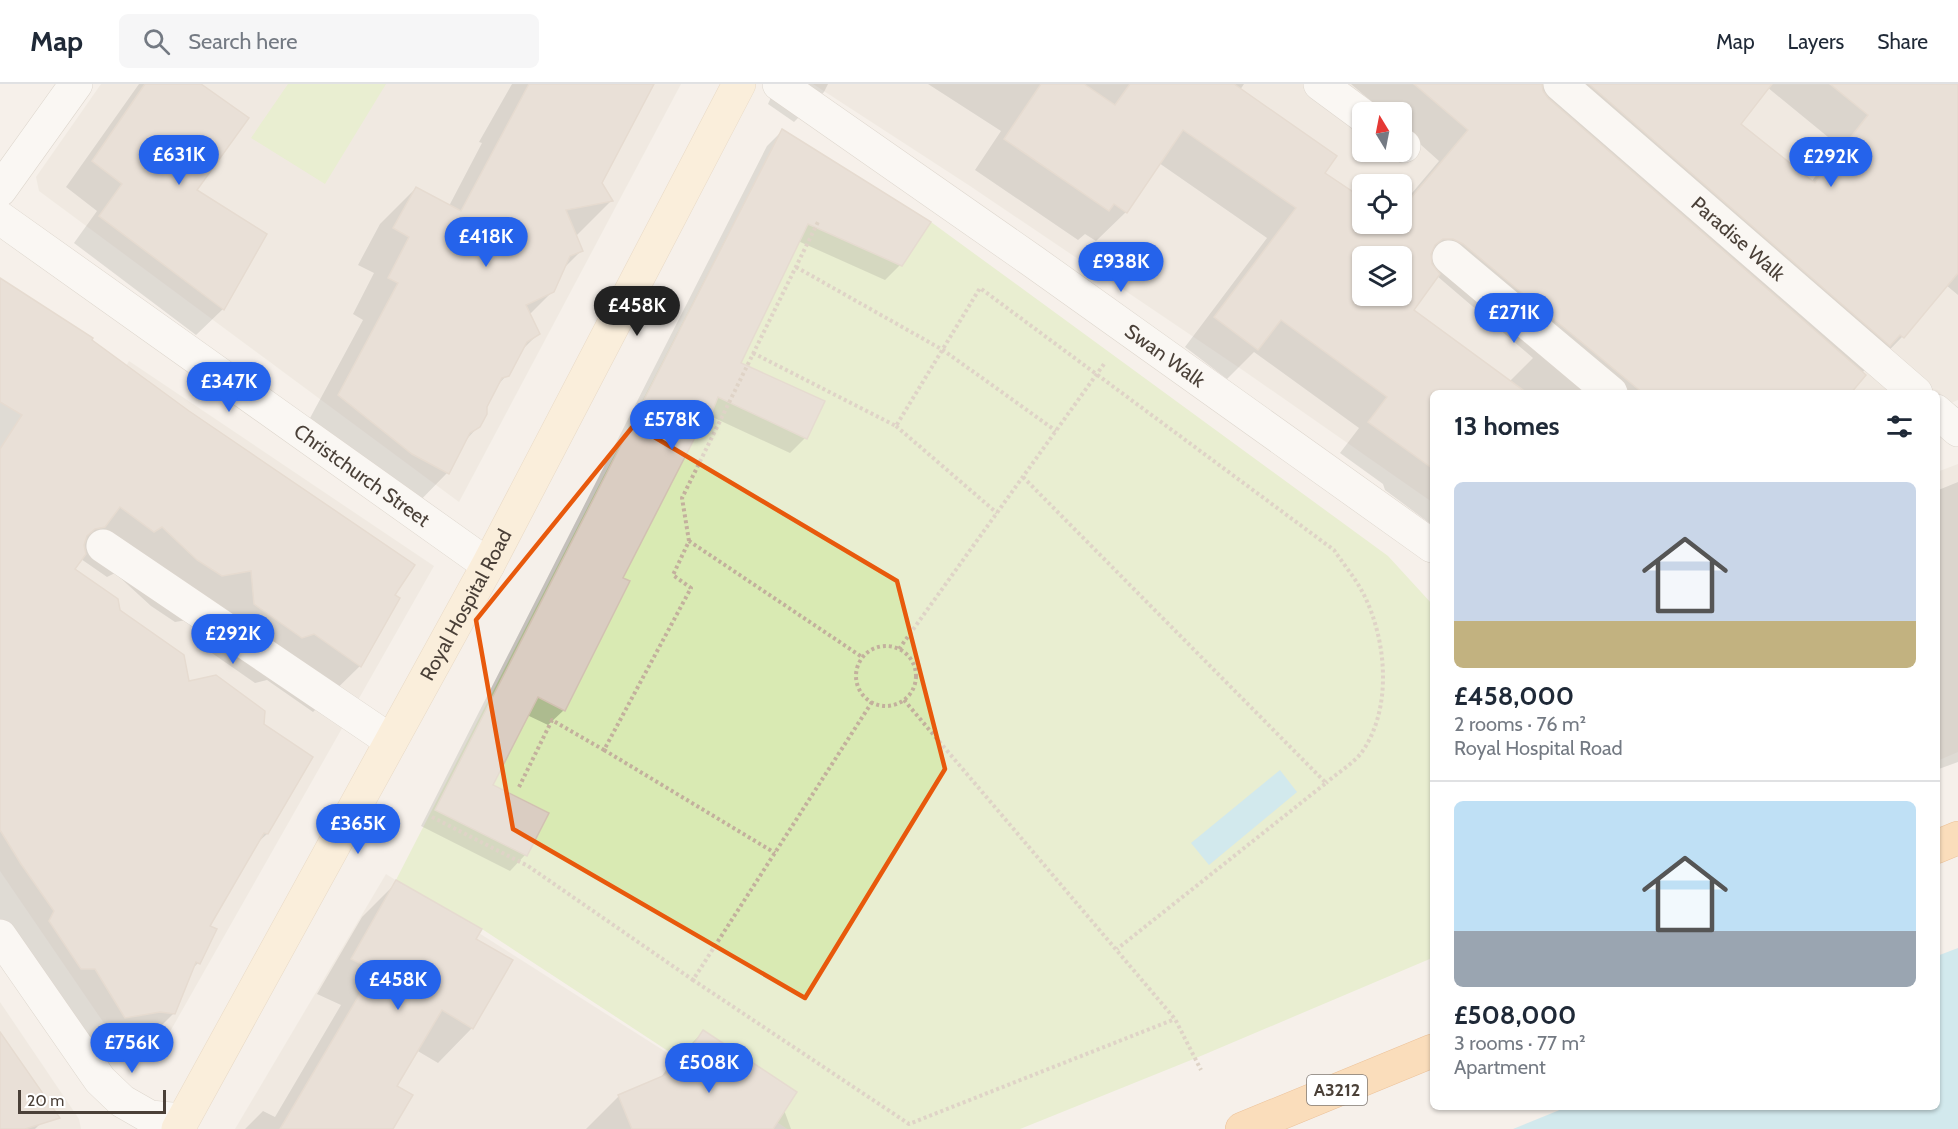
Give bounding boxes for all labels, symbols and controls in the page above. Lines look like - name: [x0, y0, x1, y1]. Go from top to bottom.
- search box: [119, 14, 539, 68]
- text: Map: [30, 24, 83, 58]
- icon: search: [140, 25, 173, 58]
- text: Search here: [188, 28, 297, 55]
- text: Map: [1716, 29, 1755, 54]
- text: Layers: [1788, 29, 1844, 54]
- text: Share: [1877, 29, 1928, 54]
- north arrow: [1352, 102, 1412, 162]
- map controls: [1352, 102, 1412, 306]
- pin: £631K: [137, 135, 221, 186]
- pin: £292K: [1789, 137, 1873, 188]
- text: £631K: [153, 142, 205, 166]
- text: £292K: [1803, 144, 1859, 168]
- button: locate: [1352, 174, 1412, 234]
- street label: Paradise Walk: [1686, 191, 1790, 286]
- pin: £418K: [444, 217, 528, 268]
- text: £418K: [459, 224, 513, 248]
- pin: £938K: [1079, 242, 1163, 293]
- button: layers: [1352, 246, 1412, 306]
- text: £938K: [1092, 249, 1150, 273]
- pin: £458K: [595, 286, 679, 337]
- text: £458K: [608, 293, 666, 317]
- pin: £271K: [1472, 293, 1556, 344]
- text: £271K: [1488, 300, 1540, 324]
- street label: Swan Walk: [1120, 319, 1210, 392]
- pin: £347K: [187, 362, 271, 413]
- text: £347K: [201, 369, 257, 393]
- pin: £578K: [630, 400, 714, 451]
- text: £578K: [644, 407, 700, 431]
- text: 13 homes: [1454, 410, 1560, 442]
- icon: filters: [1883, 410, 1916, 443]
- street label: Christchurch Street: [289, 419, 435, 532]
- icon: home: [1631, 521, 1739, 629]
- street label: Royal Hospital Road: [415, 525, 517, 685]
- pin: £292K: [191, 614, 275, 665]
- text: £292K: [205, 621, 261, 645]
- text: £458,000: [1454, 680, 1574, 712]
- text: 2 rooms · 76 m²: [1454, 712, 1586, 736]
- text: Royal Hospital Road: [1454, 736, 1623, 760]
- pin: £365K: [316, 804, 400, 855]
- text: £365K: [330, 811, 386, 835]
- icon: home: [1631, 840, 1739, 948]
- pin: £458K: [356, 960, 440, 1011]
- text: £458K: [369, 967, 427, 991]
- text: £508,000: [1454, 999, 1576, 1031]
- pin: £756K: [90, 1023, 174, 1074]
- text: £756K: [104, 1030, 160, 1054]
- text: 3 rooms · 77 m²: [1454, 1031, 1586, 1055]
- pin: £508K: [667, 1043, 751, 1094]
- text: £508K: [679, 1050, 739, 1074]
- text: Apartment: [1454, 1055, 1546, 1079]
- road number: A3212: [1307, 1075, 1367, 1105]
- scale bar: [18, 1087, 166, 1114]
- text: 20 m: [27, 1091, 64, 1110]

